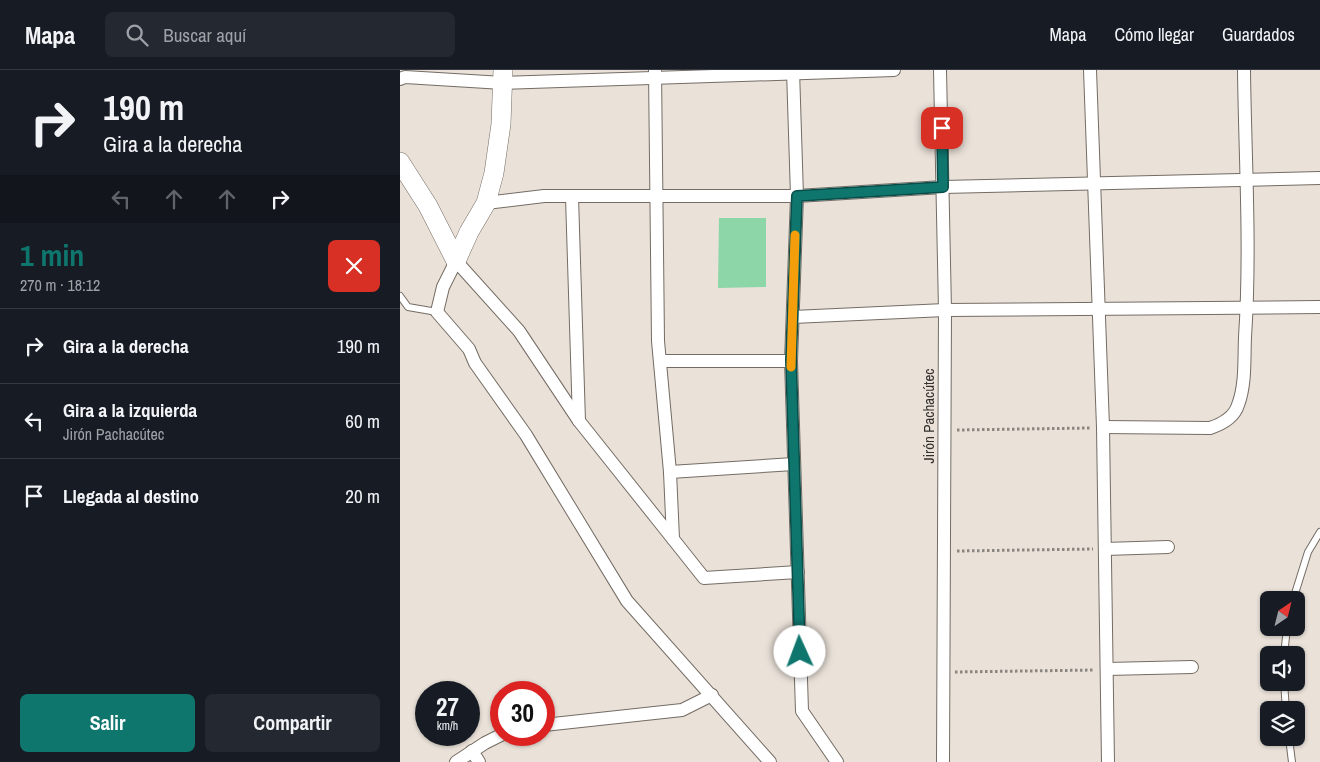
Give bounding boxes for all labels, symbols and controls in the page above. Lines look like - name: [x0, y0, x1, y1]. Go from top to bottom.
- search box: [105, 12, 455, 57]
- text: Mapa: [25, 19, 75, 51]
- icon: search: [123, 21, 151, 49]
- text: Buscar aquí: [163, 22, 246, 48]
- text: Mapa: [1049, 22, 1086, 47]
- text: Cómo llegar: [1114, 22, 1194, 47]
- text: Guardados: [1222, 22, 1295, 47]
- text: 190 m: [103, 84, 184, 131]
- icon: right: [20, 90, 85, 155]
- pin: [921, 107, 963, 149]
- icon: arrive: [928, 114, 956, 142]
- text: Gira a la derecha: [103, 129, 242, 159]
- icon: left: [107, 185, 135, 213]
- icon: ahead: [160, 185, 188, 213]
- icon: ahead: [213, 185, 241, 213]
- icon: right: [266, 185, 294, 213]
- text: 1 min: [20, 235, 84, 275]
- button: close: [328, 240, 380, 292]
- text: 270 m · 18:12: [20, 274, 100, 296]
- icon: right: [20, 332, 48, 360]
- text: Gira a la derecha: [63, 333, 189, 359]
- text: 190 m: [337, 333, 380, 359]
- street label: Jirón Pachacútec: [918, 368, 939, 464]
- text: Gira a la izquierda: [63, 397, 197, 423]
- icon: left: [20, 407, 48, 435]
- text: 60 m: [345, 408, 380, 434]
- text: Jirón Pachacútec: [63, 423, 164, 445]
- icon: arrive: [20, 482, 48, 510]
- text: Llegada al destino: [63, 483, 199, 509]
- text: 20 m: [345, 483, 380, 509]
- north arrow: [1260, 591, 1305, 636]
- map controls: [1260, 591, 1305, 746]
- position arrow: [773, 625, 825, 677]
- button: sound: [1260, 646, 1305, 691]
- speed limit sign: 30: [490, 681, 555, 746]
- text: 27: [436, 690, 459, 724]
- button: Salir: [20, 694, 195, 752]
- button: Compartir: [205, 694, 380, 752]
- button: layers: [1260, 701, 1305, 746]
- text: km/h: [437, 718, 458, 734]

